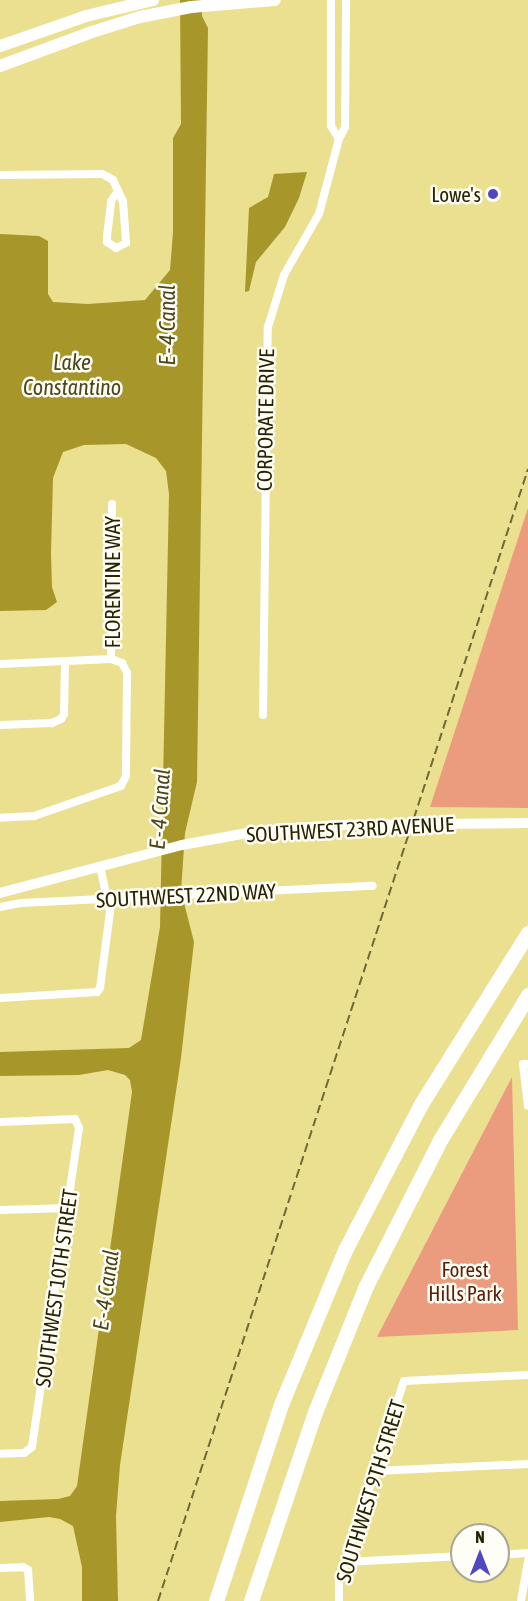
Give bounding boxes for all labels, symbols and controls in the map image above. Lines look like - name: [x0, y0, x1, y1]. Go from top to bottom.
- place label: Lowe's: [431, 181, 481, 207]
- marker: Lowe's: [486, 187, 500, 201]
- water label: E - 4 Canal: [155, 284, 181, 366]
- water label: Lake Constantino: [23, 349, 121, 400]
- street label: CORPORATE DRIVE: [251, 349, 279, 491]
- street label: FLORENTINE WAY: [99, 516, 125, 648]
- water label: E - 4 Canal: [144, 768, 176, 850]
- street label: SOUTHWEST 23RD AVENUE: [246, 811, 454, 847]
- street label: SOUTHWEST 22ND WAY: [95, 878, 277, 912]
- street label: SOUTHWEST 10TH STREET: [30, 1187, 82, 1389]
- water label: E - 4 Canal: [87, 1248, 125, 1332]
- park label: Forest Hills Park: [428, 1256, 502, 1306]
- street label: SOUTHWEST 9TH STREET: [330, 1397, 410, 1585]
- north arrow: [450, 1523, 510, 1583]
- text: N: [475, 1528, 485, 1546]

